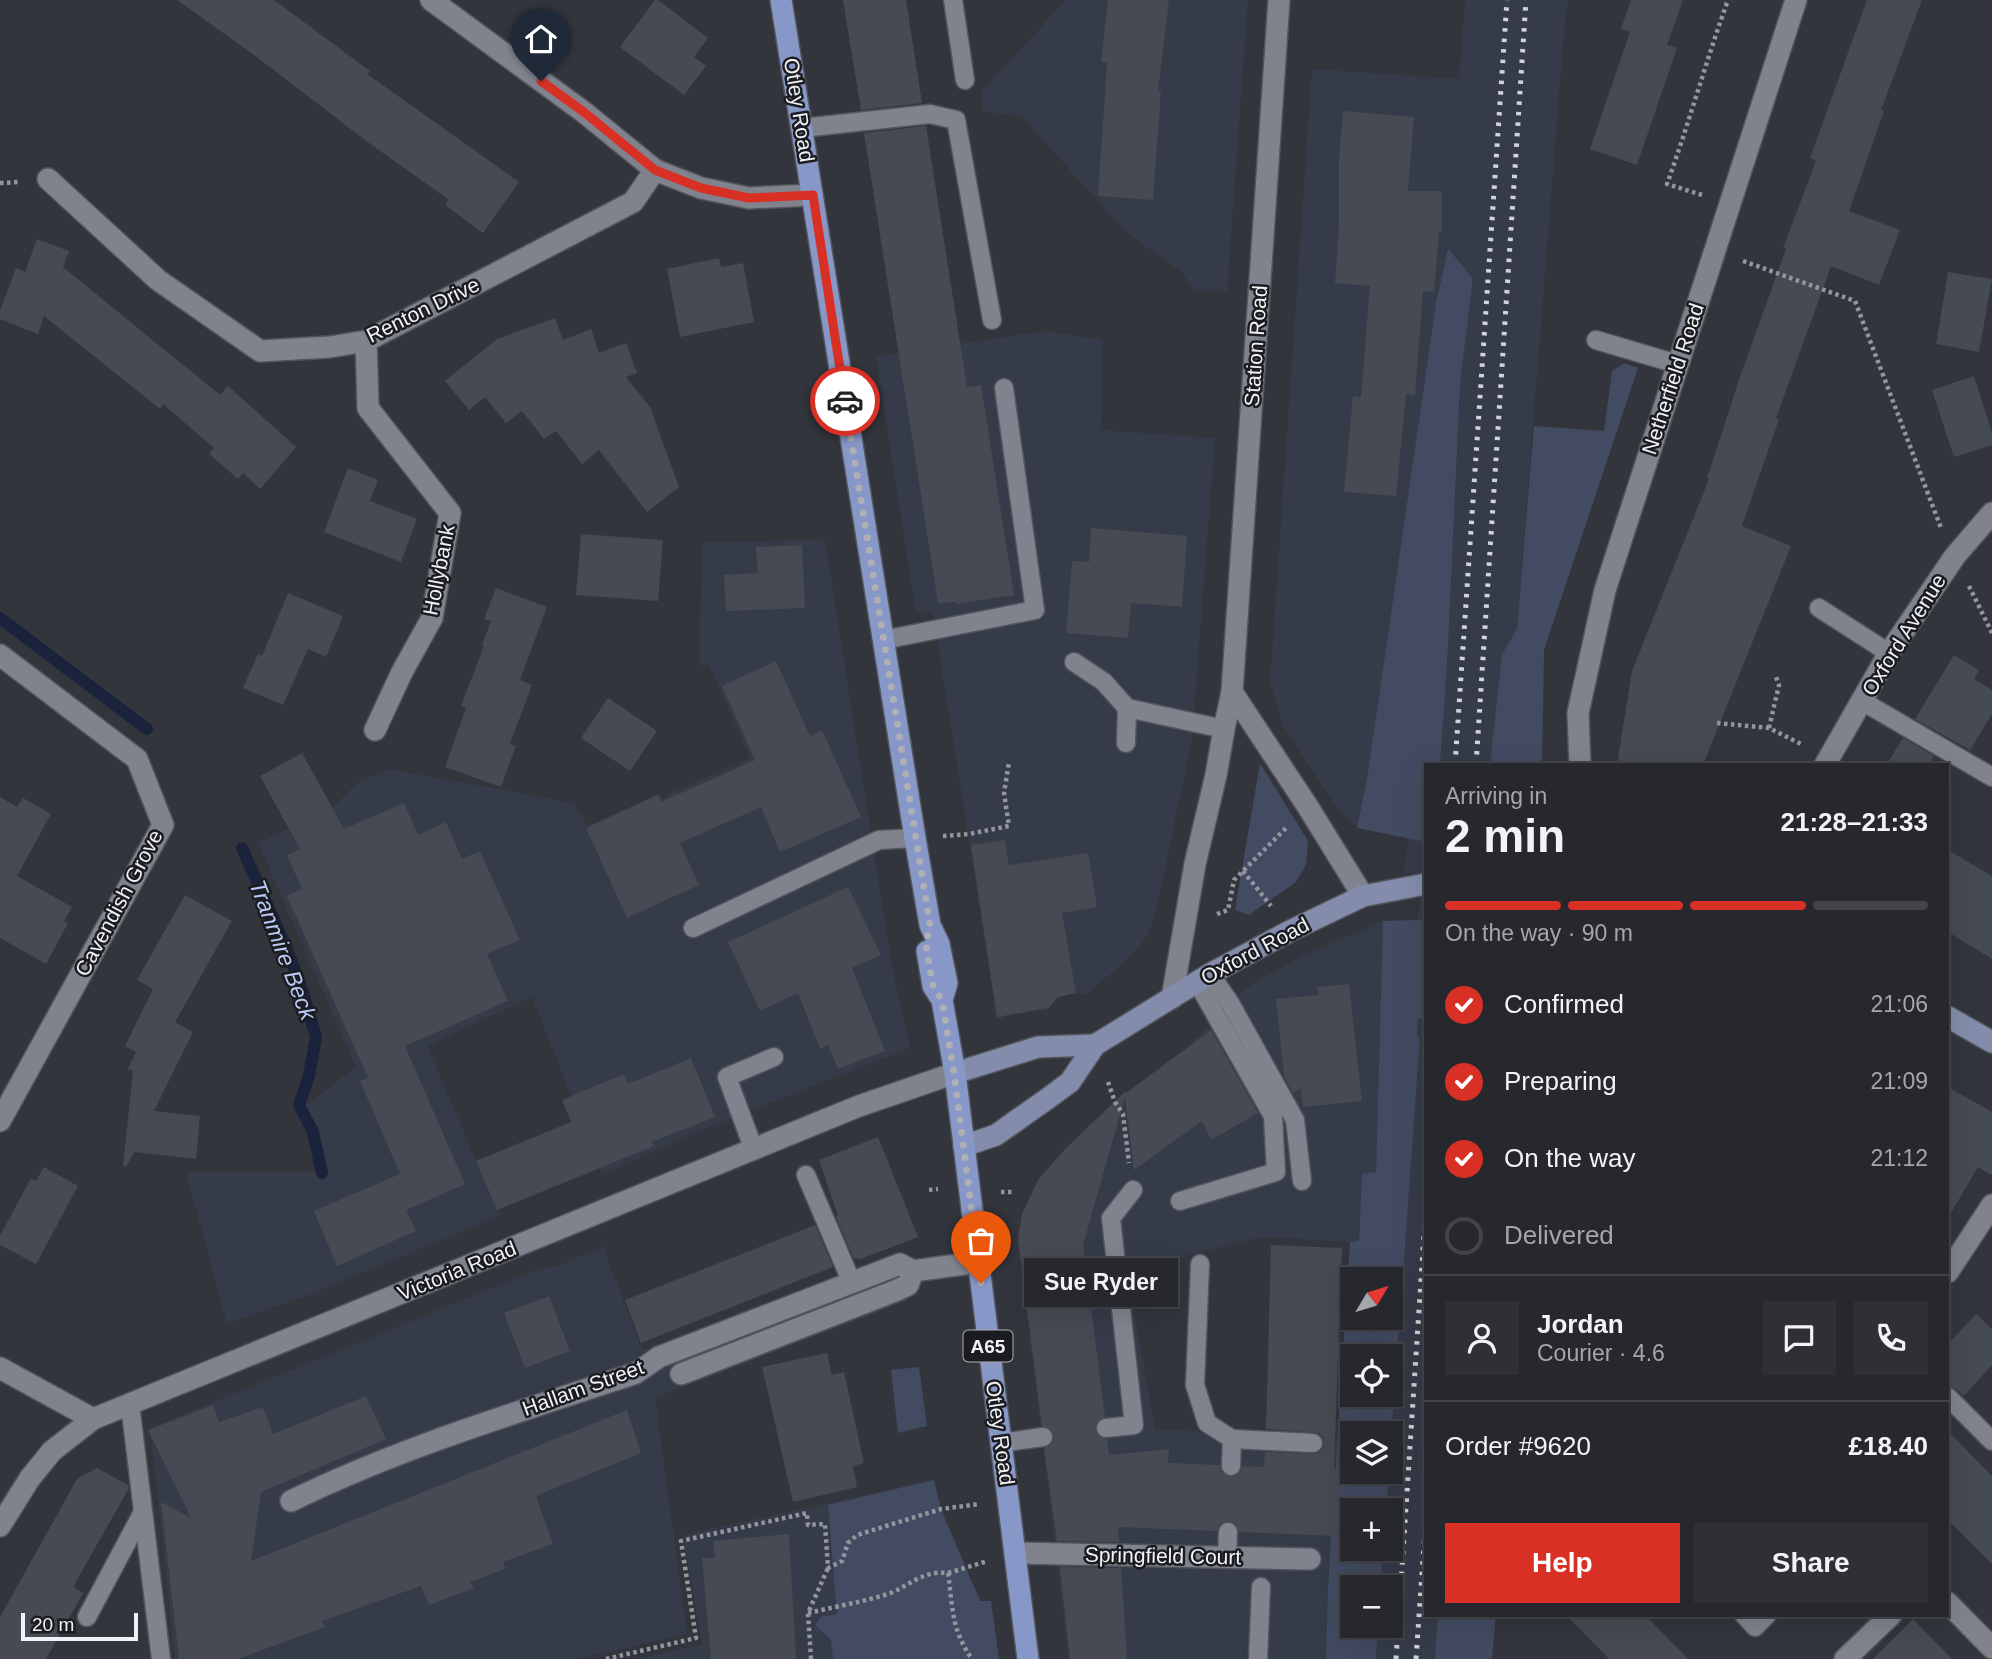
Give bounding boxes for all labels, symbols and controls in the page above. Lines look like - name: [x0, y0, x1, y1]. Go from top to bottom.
- pin: [511, 9, 571, 81]
- icon: home: [522, 20, 560, 58]
- street label: Otley Road: [780, 56, 819, 164]
- street label: Renton Drive: [363, 272, 483, 347]
- street label: Station Road: [1240, 285, 1271, 407]
- street label: Netherfield Road: [1637, 300, 1708, 457]
- courier: [810, 366, 880, 436]
- icon: car: [826, 382, 864, 420]
- street label: Hollybank: [418, 522, 459, 617]
- street label: Oxford Avenue: [1857, 570, 1950, 700]
- text: Arriving in: [1445, 783, 1547, 809]
- text: 21:28–21:33: [1781, 807, 1928, 837]
- text: 2 min: [1445, 810, 1565, 862]
- street label: Cavendish Grove: [70, 826, 167, 980]
- water label: Tranmire Beck: [244, 876, 322, 1025]
- street label: Oxford Road: [1197, 912, 1313, 989]
- text: On the way · 90 m: [1445, 920, 1633, 946]
- icon: check: [1445, 986, 1483, 1024]
- text: Confirmed: [1504, 989, 1624, 1019]
- text: 21:06: [1870, 991, 1928, 1017]
- icon: check: [1445, 1063, 1483, 1101]
- text: Preparing: [1504, 1066, 1617, 1096]
- text: 21:09: [1870, 1068, 1928, 1094]
- icon: check: [1445, 1140, 1483, 1178]
- text: On the way: [1504, 1143, 1636, 1173]
- text: 21:12: [1870, 1145, 1928, 1171]
- pin: [951, 1211, 1011, 1283]
- text: Delivered: [1504, 1220, 1614, 1250]
- icon: bag: [962, 1222, 1000, 1260]
- street label: Victoria Road: [394, 1236, 519, 1305]
- callout: Sue Ryder: [1023, 1258, 1177, 1308]
- north arrow: [1340, 1267, 1404, 1330]
- map controls: [1340, 1267, 1403, 1638]
- text: Sue Ryder: [1044, 1269, 1158, 1295]
- button: person: [1445, 1301, 1519, 1375]
- button: chat: [1762, 1301, 1836, 1375]
- button: phone: [1854, 1301, 1928, 1375]
- text: Jordan: [1537, 1309, 1624, 1339]
- road number: A65: [964, 1330, 1012, 1362]
- text: Courier · 4.6: [1537, 1340, 1665, 1366]
- button: locate: [1340, 1344, 1403, 1407]
- street label: Hallam Street: [519, 1355, 647, 1420]
- street label: Otley Road: [982, 1379, 1019, 1487]
- button: layers: [1340, 1421, 1403, 1484]
- text: Order #9620: [1445, 1431, 1591, 1461]
- text: £18.40: [1848, 1431, 1928, 1461]
- button: +: [1340, 1498, 1403, 1561]
- button: Help: [1445, 1523, 1680, 1603]
- button: Share: [1694, 1523, 1928, 1603]
- street label: Springfield Court: [1085, 1543, 1242, 1568]
- button: −: [1340, 1575, 1403, 1638]
- scale bar: [21, 1610, 138, 1642]
- text: 20 m: [32, 1614, 74, 1635]

